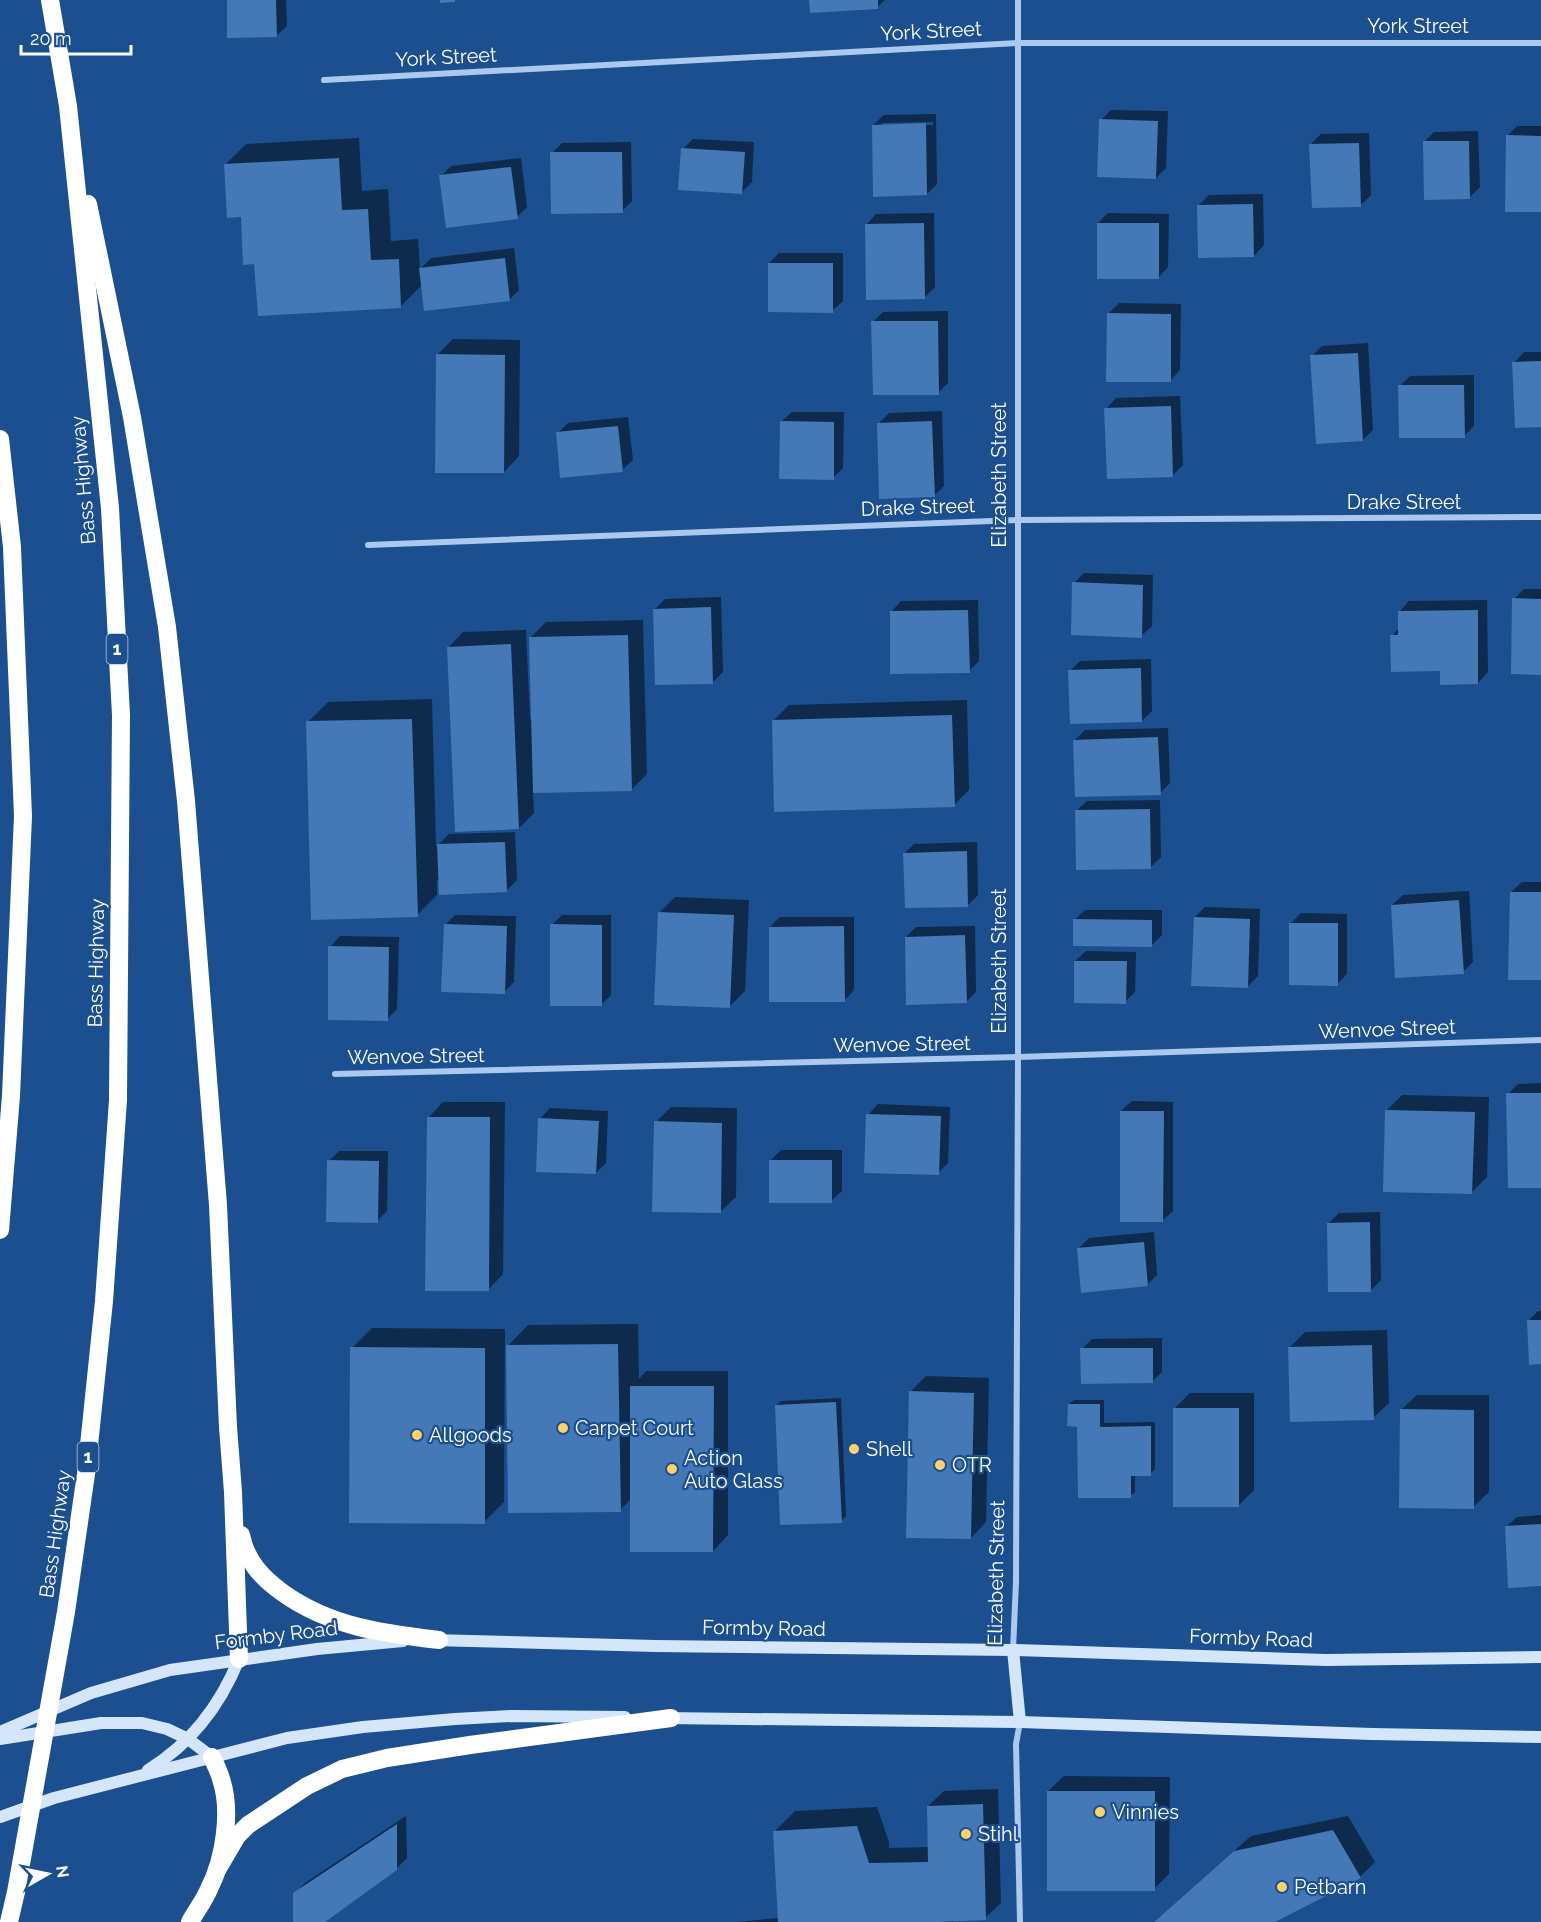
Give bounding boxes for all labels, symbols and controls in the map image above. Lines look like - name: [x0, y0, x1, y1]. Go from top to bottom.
- street label: York Street: [1367, 14, 1469, 38]
- street label: York Street: [880, 16, 982, 46]
- scale bar: [21, 18, 130, 56]
- text: 20 m: [30, 28, 72, 49]
- street label: York Street: [395, 42, 497, 72]
- street label: Elizabeth Street: [987, 402, 1011, 548]
- street label: Bass Highway: [65, 415, 101, 545]
- street label: Drake Street: [1347, 490, 1462, 514]
- street label: Drake Street: [860, 493, 976, 521]
- road number: 1: [106, 634, 128, 664]
- street label: Elizabeth Street: [987, 888, 1011, 1034]
- street label: Bass Highway: [83, 898, 109, 1028]
- street label: Wenvoe Street: [1318, 1015, 1456, 1043]
- street label: Wenvoe Street: [833, 1031, 971, 1057]
- street label: Wenvoe Street: [347, 1043, 485, 1069]
- place label: Carpet Court: [575, 1416, 694, 1440]
- marker: Carpet Court: [556, 1421, 570, 1435]
- place label: Allgoods: [429, 1423, 512, 1447]
- marker: Allgoods: [410, 1428, 424, 1442]
- place label: Shell: [866, 1437, 913, 1461]
- road number: 1: [78, 1442, 98, 1472]
- marker: Shell: [847, 1442, 861, 1456]
- place label: Action Auto Glass: [684, 1446, 783, 1493]
- place label: OTR: [952, 1453, 992, 1477]
- marker: OTR: [933, 1458, 947, 1472]
- marker: Action Auto Glass: [665, 1462, 679, 1476]
- street label: Bass Highway: [34, 1468, 76, 1600]
- street label: Elizabeth Street: [983, 1500, 1009, 1646]
- street label: Formby Road: [702, 1615, 826, 1641]
- street label: Formby Road: [213, 1616, 339, 1654]
- street label: Formby Road: [1189, 1624, 1313, 1652]
- place label: Vinnies: [1112, 1800, 1179, 1824]
- marker: Vinnies: [1093, 1805, 1107, 1819]
- place label: Stihl: [978, 1822, 1019, 1846]
- marker: Stihl: [959, 1827, 973, 1841]
- north arrow: [18, 1844, 78, 1904]
- text: N: [52, 1864, 73, 1879]
- place label: Petbarn: [1294, 1875, 1367, 1899]
- marker: Petbarn: [1275, 1880, 1289, 1894]

